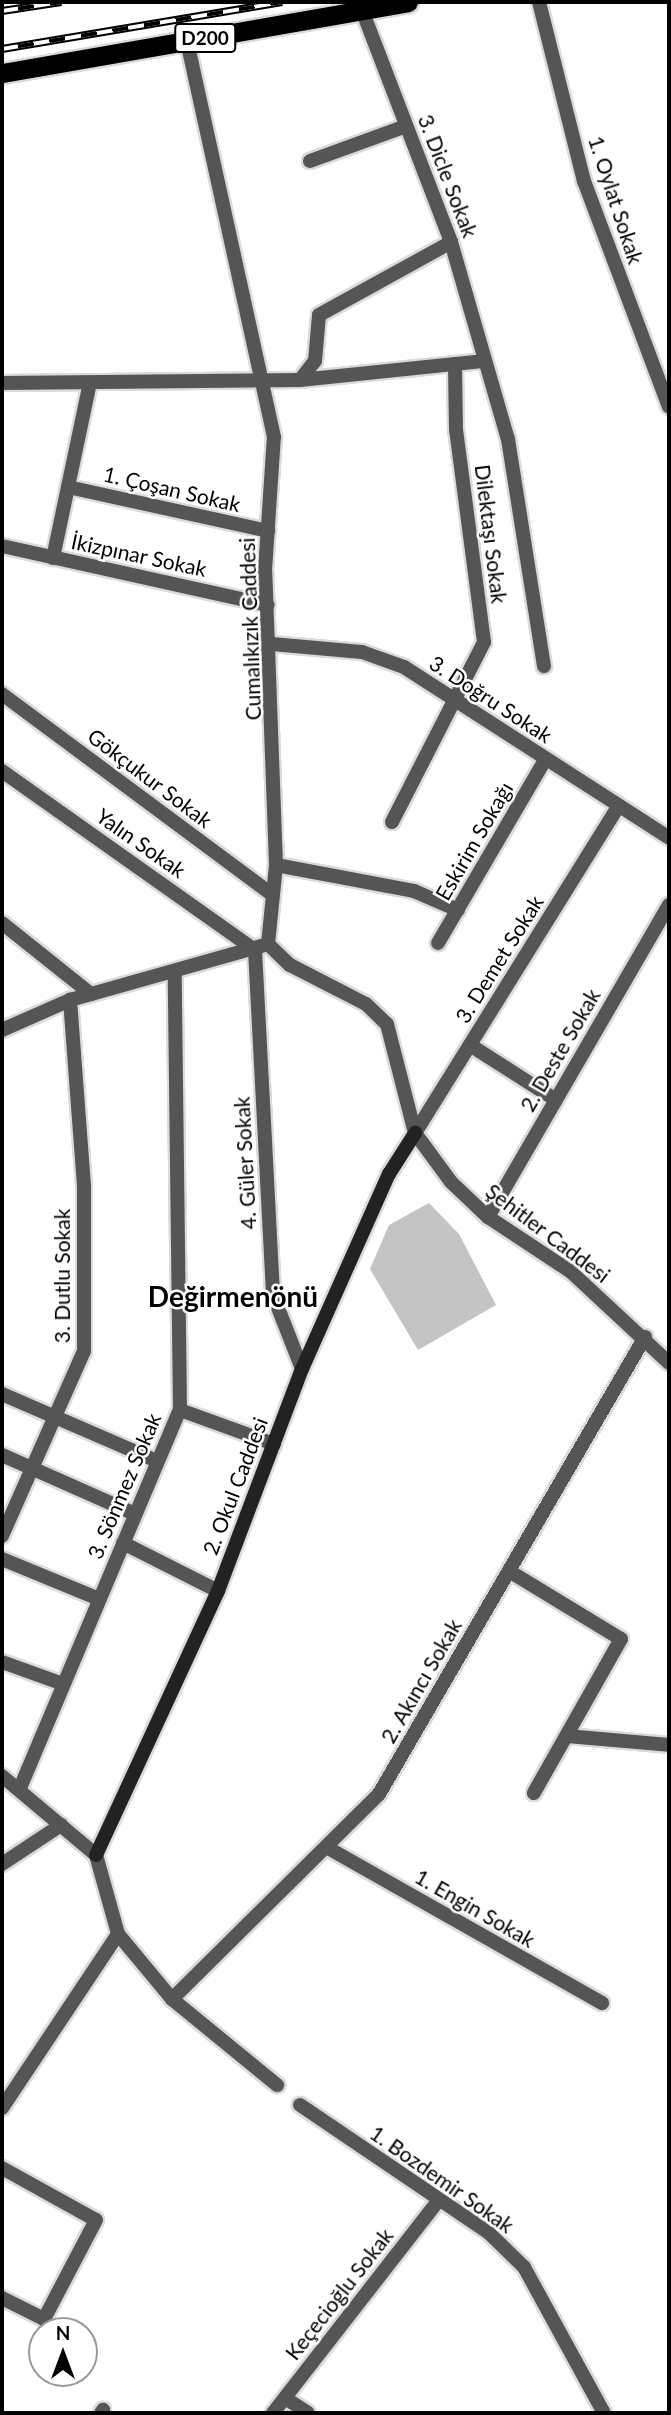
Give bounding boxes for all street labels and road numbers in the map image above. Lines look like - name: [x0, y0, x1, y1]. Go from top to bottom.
- road number: D200: [174, 22, 236, 54]
- street label: 3. Dicle Sokak: [413, 111, 483, 241]
- street label: 1. Oylat Sokak: [583, 133, 649, 267]
- street label: 1. Çoşan Sokak: [101, 461, 243, 517]
- street label: Dilektaşı Sokak: [470, 463, 512, 605]
- street label: İkizpınar Sokak: [69, 528, 209, 582]
- street label: Cumalıkızık Caddesi: [234, 537, 266, 721]
- street label: 3. Doğru Sokak: [425, 650, 557, 748]
- street label: Gökçukur Sokak: [83, 723, 217, 833]
- street label: Eskirim Sokağı: [430, 777, 518, 905]
- street label: Yalın Sokak: [91, 803, 191, 883]
- street label: 3. Demet Sokak: [450, 891, 548, 1027]
- street label: 2. Deste Sokak: [515, 984, 605, 1116]
- street label: 4. Güler Sokak: [229, 1096, 261, 1230]
- street label: Şehitler Caddesi: [481, 1178, 615, 1288]
- street label: 3. Dutlu Sokak: [49, 1209, 75, 1343]
- street label: 3. Sönmez Sokak: [82, 1409, 166, 1563]
- street label: 2. Okul Caddesi: [197, 1414, 273, 1558]
- street label: 2. Akıncı Sokak: [375, 1614, 467, 1748]
- street label: 1. Engin Sokak: [411, 1864, 539, 1952]
- street label: 1. Bozdemir Sokak: [365, 2120, 519, 2238]
- street label: Keçecioğlu Sokak: [280, 2223, 398, 2365]

